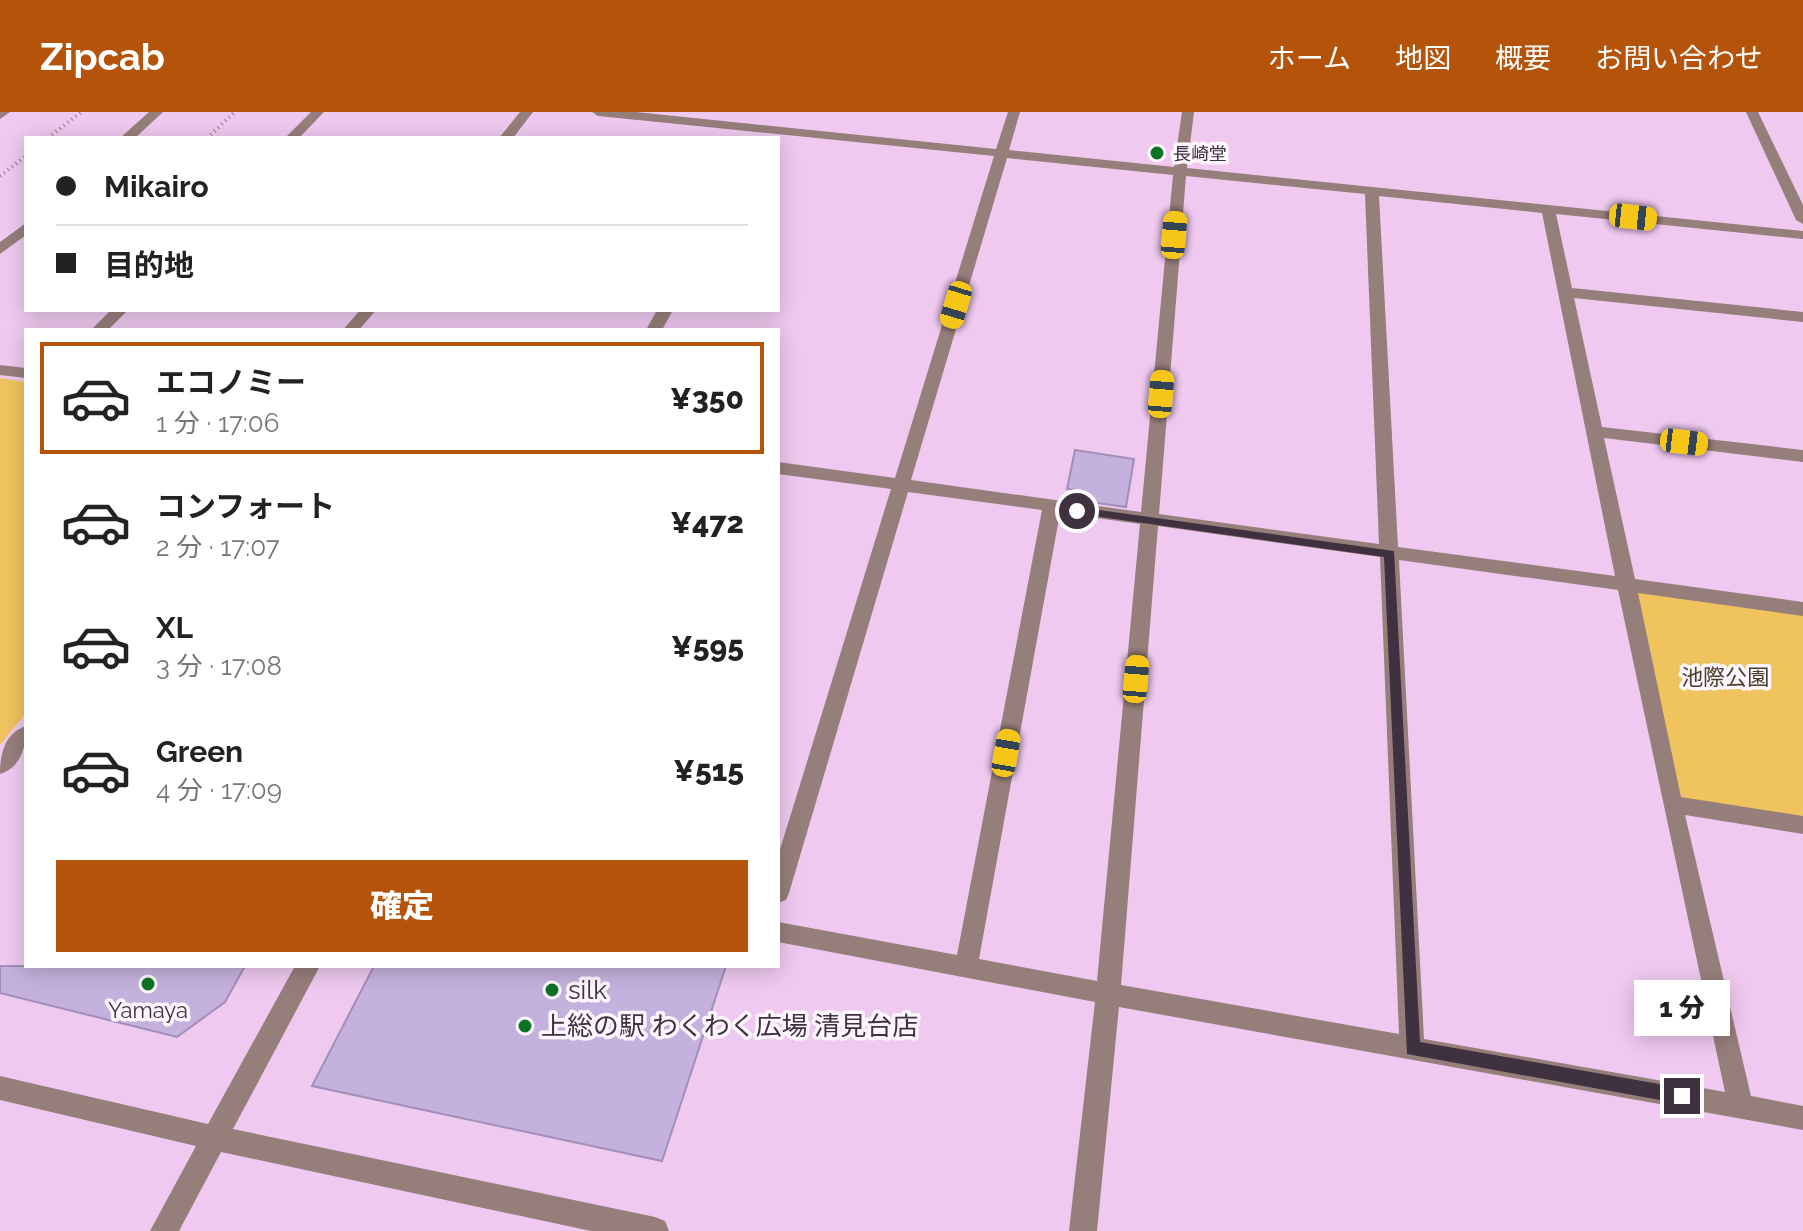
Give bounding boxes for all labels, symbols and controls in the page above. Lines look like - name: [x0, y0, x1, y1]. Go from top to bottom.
- text: Zipcab: [40, 34, 165, 79]
- text: ホーム: [1268, 42, 1351, 75]
- text: 地図: [1395, 42, 1451, 75]
- text: 概要: [1495, 42, 1551, 75]
- text: お問い合わせ: [1595, 42, 1763, 75]
- place label: 長崎堂: [1173, 143, 1227, 164]
- marker: 長崎堂: [1148, 144, 1166, 162]
- text: Mikairo: [104, 169, 209, 204]
- car: [1608, 203, 1658, 231]
- car: [1160, 210, 1188, 260]
- text: 目的地: [104, 248, 194, 283]
- car: [938, 279, 974, 331]
- icon: car: [60, 362, 132, 434]
- text: エコノミー: [156, 365, 306, 400]
- car: [1147, 369, 1175, 419]
- text: ¥350: [670, 381, 744, 416]
- text: 1 分 · 17:06: [156, 408, 279, 438]
- car: [1659, 427, 1709, 457]
- icon: car: [60, 486, 132, 558]
- text: コンフォート: [156, 489, 335, 524]
- route start: [1059, 493, 1095, 529]
- text: ¥472: [670, 505, 744, 540]
- text: 2 分 · 17:07: [156, 532, 280, 562]
- icon: car: [60, 610, 132, 682]
- text: XL: [156, 610, 193, 645]
- text: ¥595: [671, 629, 744, 664]
- text: 3 分 · 17:08: [156, 651, 282, 681]
- car: [1122, 654, 1150, 704]
- park label: 池際公園: [1681, 664, 1769, 690]
- car: [990, 727, 1022, 779]
- icon: car: [60, 734, 132, 806]
- text: Green: [156, 734, 243, 769]
- text: ¥515: [673, 753, 744, 788]
- text: 4 分 · 17:09: [156, 775, 282, 805]
- button: 確定: [56, 860, 748, 952]
- marker: Yamaya: [139, 975, 157, 993]
- place label: silk: [568, 975, 607, 1005]
- callout: 1 分: [1634, 980, 1730, 1036]
- marker: silk: [543, 981, 561, 999]
- text: 1 分: [1659, 993, 1705, 1023]
- place label: Yamaya: [108, 997, 188, 1023]
- place label: 上総の駅 わくわく広場 清見台店: [541, 1011, 918, 1041]
- marker: 上総の駅 わくわく広場 清見台店: [516, 1017, 534, 1035]
- route end: [1664, 1078, 1700, 1114]

